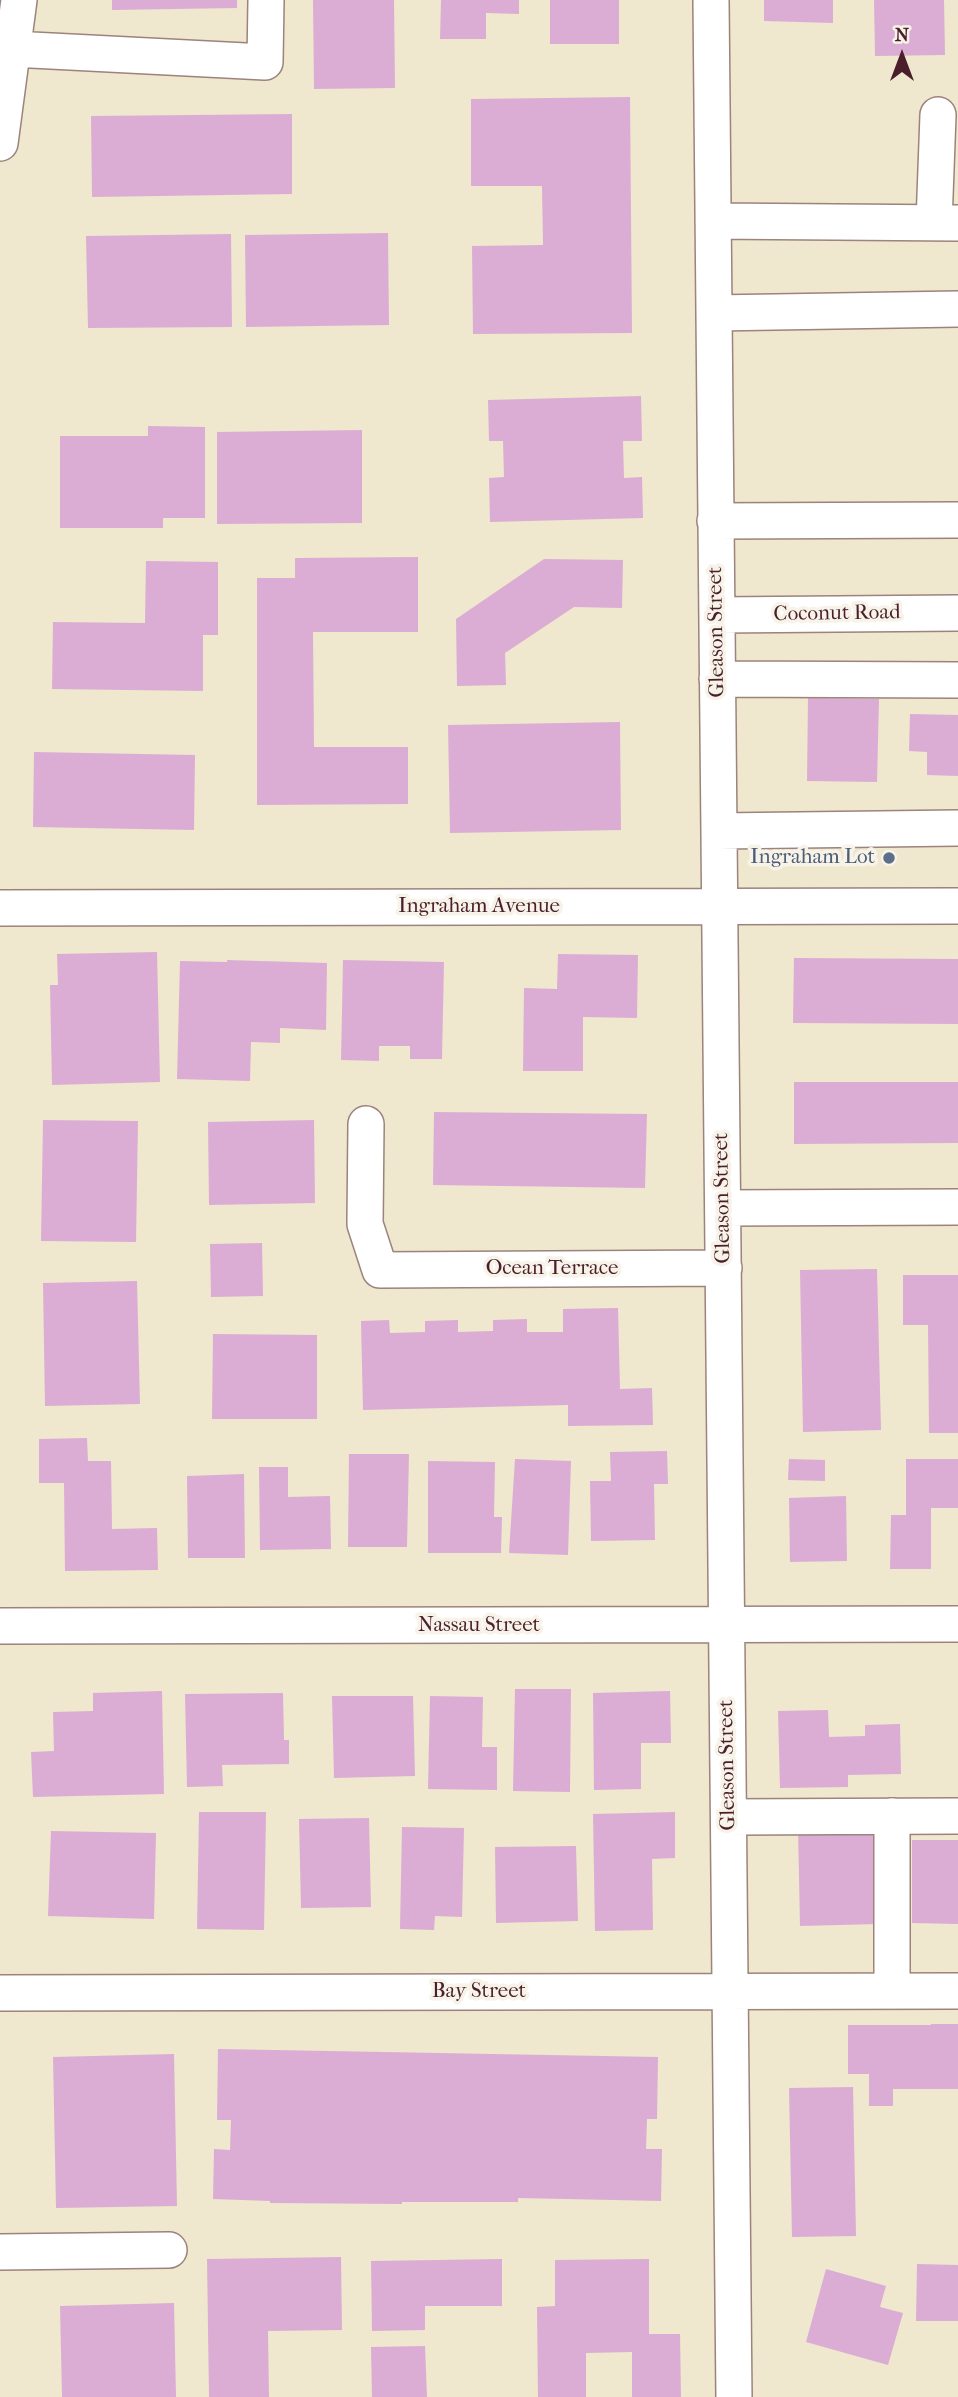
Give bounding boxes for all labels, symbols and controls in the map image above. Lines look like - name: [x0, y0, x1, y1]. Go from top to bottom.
- north arrow: [867, 21, 937, 91]
- text: N: [895, 24, 909, 46]
- street label: Gleason Street: [703, 566, 731, 698]
- street label: Coconut Road: [773, 600, 901, 628]
- place label: Ingraham Lot: [750, 845, 875, 871]
- marker: Ingraham Lot: [881, 850, 897, 866]
- street label: Ingraham Avenue: [398, 894, 560, 920]
- street label: Gleason Street: [709, 1132, 737, 1264]
- street label: Ocean Terrace: [486, 1256, 618, 1282]
- street label: Nassau Street: [418, 1613, 540, 1639]
- street label: Gleason Street: [714, 1699, 742, 1831]
- street label: Bay Street: [432, 1979, 526, 2005]

